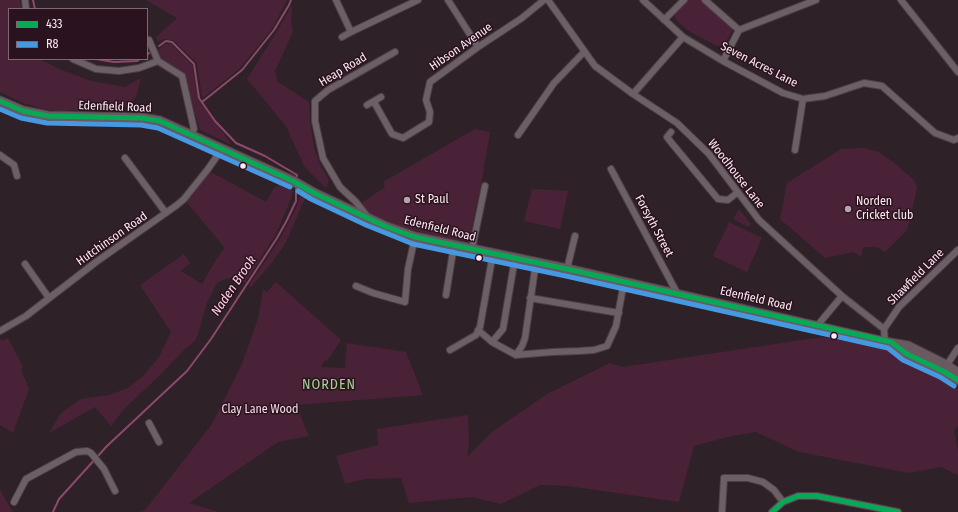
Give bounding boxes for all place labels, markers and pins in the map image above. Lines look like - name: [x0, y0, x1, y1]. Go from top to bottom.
- unlabelled marker: [238, 161, 248, 171]
- place label: St Paul: [415, 193, 449, 207]
- marker: St Paul: [402, 195, 412, 205]
- place label: Norden Cricket club: [856, 195, 913, 223]
- marker: Norden Cricket club: [843, 204, 853, 214]
- unlabelled marker: [474, 253, 484, 263]
- unlabelled marker: [829, 331, 839, 341]

